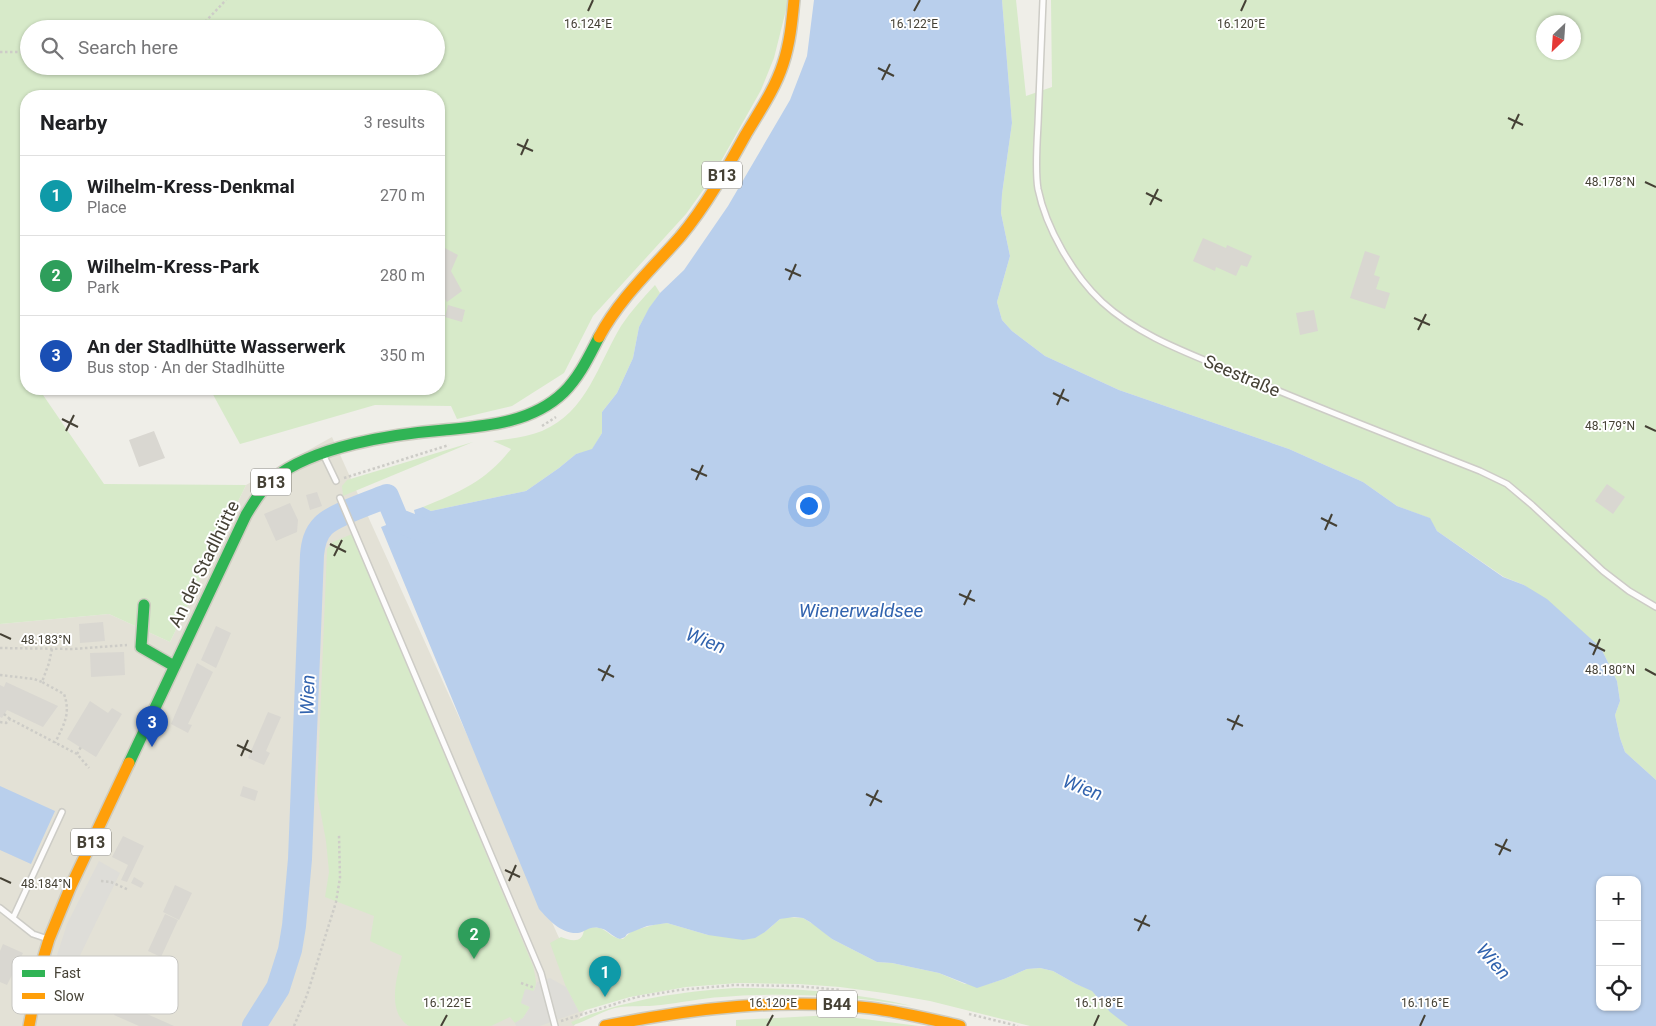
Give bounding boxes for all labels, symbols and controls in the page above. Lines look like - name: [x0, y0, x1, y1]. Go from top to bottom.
- north arrow: [1536, 15, 1581, 60]
- text: 16.124°E: [564, 17, 612, 31]
- text: 16.122°E: [890, 17, 938, 31]
- text: 16.120°E: [1217, 17, 1265, 31]
- search box: [20, 20, 445, 75]
- icon: search: [38, 34, 66, 62]
- text: Search here: [78, 36, 178, 59]
- text: Nearby: [40, 111, 107, 135]
- text: 3 results: [364, 113, 425, 132]
- road number: B13: [702, 162, 742, 188]
- text: Wilhelm-Kress-Denkmal: [87, 175, 295, 198]
- text: 48.178°N: [1585, 175, 1635, 189]
- text: 1: [51, 186, 61, 205]
- text: 270 m: [380, 186, 425, 205]
- text: Place: [87, 198, 127, 217]
- text: Wilhelm-Kress-Park: [87, 255, 259, 278]
- text: 2: [51, 266, 61, 285]
- text: 280 m: [380, 266, 425, 285]
- text: Park: [87, 278, 119, 297]
- text: An der Stadlhütte Wasserwerk: [87, 335, 345, 358]
- text: 3: [51, 346, 61, 365]
- text: 350 m: [380, 346, 425, 365]
- street label: Seestraße: [1201, 350, 1283, 401]
- text: Bus stop · An der Stadlhütte: [87, 358, 285, 377]
- text: 48.179°N: [1585, 419, 1635, 433]
- road number: B13: [251, 468, 291, 496]
- your location: [796, 493, 822, 519]
- street label: An der Stadlhütte: [164, 497, 243, 631]
- water label: Wienerwaldsee: [799, 599, 924, 622]
- water label: Wien: [683, 622, 729, 659]
- text: 48.183°N: [21, 633, 71, 647]
- text: 48.180°N: [1585, 663, 1635, 677]
- water label: Wien: [295, 674, 320, 716]
- pin: 3: [136, 706, 168, 747]
- water label: Wien: [1060, 769, 1106, 806]
- road number: B13: [71, 829, 111, 856]
- map controls: [1596, 876, 1641, 1011]
- button: +: [1596, 876, 1641, 921]
- text: 48.184°N: [21, 877, 71, 891]
- pin: 2: [458, 918, 490, 959]
- button: −: [1596, 921, 1641, 966]
- water label: Wien: [1472, 938, 1516, 984]
- legend: [12, 956, 178, 1014]
- pin: 1: [589, 956, 621, 997]
- text: Fast: [54, 965, 81, 981]
- button: locate: [1596, 966, 1641, 1011]
- text: Slow: [54, 988, 85, 1004]
- road number: B44: [817, 991, 857, 1018]
- text: 16.122°E: [423, 996, 471, 1010]
- text: 16.120°E: [749, 996, 797, 1010]
- text: 16.118°E: [1075, 996, 1123, 1010]
- text: 16.116°E: [1401, 996, 1449, 1010]

